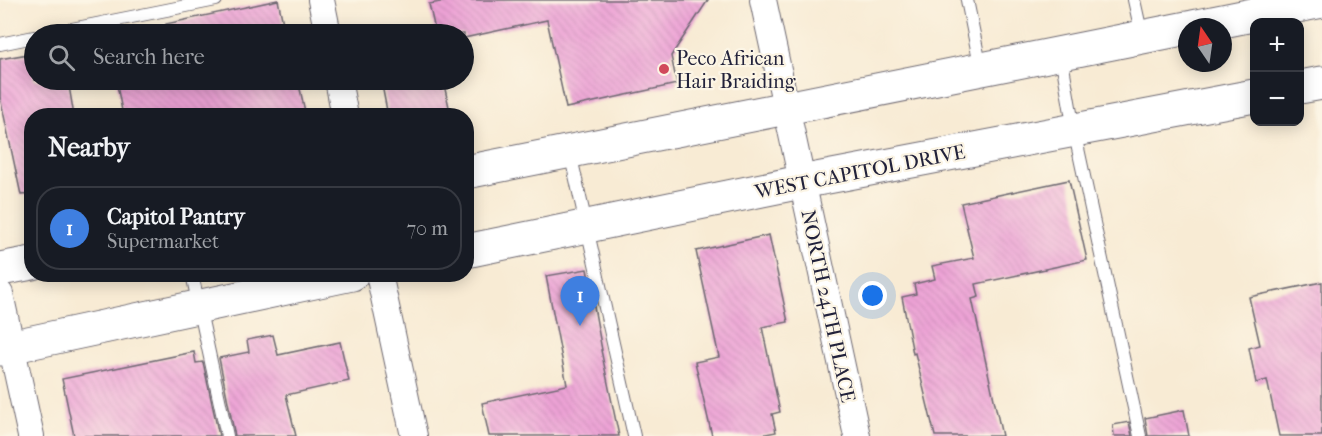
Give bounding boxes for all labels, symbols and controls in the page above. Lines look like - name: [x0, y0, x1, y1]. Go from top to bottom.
- north arrow: [1178, 18, 1232, 72]
- map controls: [1250, 18, 1304, 126]
- button: +: [1250, 18, 1304, 72]
- search box: [24, 24, 474, 90]
- icon: search: [45, 41, 78, 74]
- text: Search here: [93, 44, 205, 70]
- place label: Peco African Hair Braiding: [676, 47, 796, 93]
- marker: Peco African Hair Braiding: [657, 62, 671, 76]
- button: −: [1250, 72, 1304, 126]
- text: Nearby: [48, 132, 130, 163]
- street label: WEST CAPITOL DRIVE: [752, 140, 967, 204]
- text: Capitol Pantry: [107, 204, 245, 230]
- street label: NORTH 24TH PLACE: [796, 208, 860, 404]
- text: 1: [66, 217, 73, 240]
- text: 70 m: [406, 217, 448, 240]
- text: Supermarket: [107, 230, 219, 253]
- pin: 1: [560, 276, 600, 326]
- your location: [858, 281, 887, 310]

